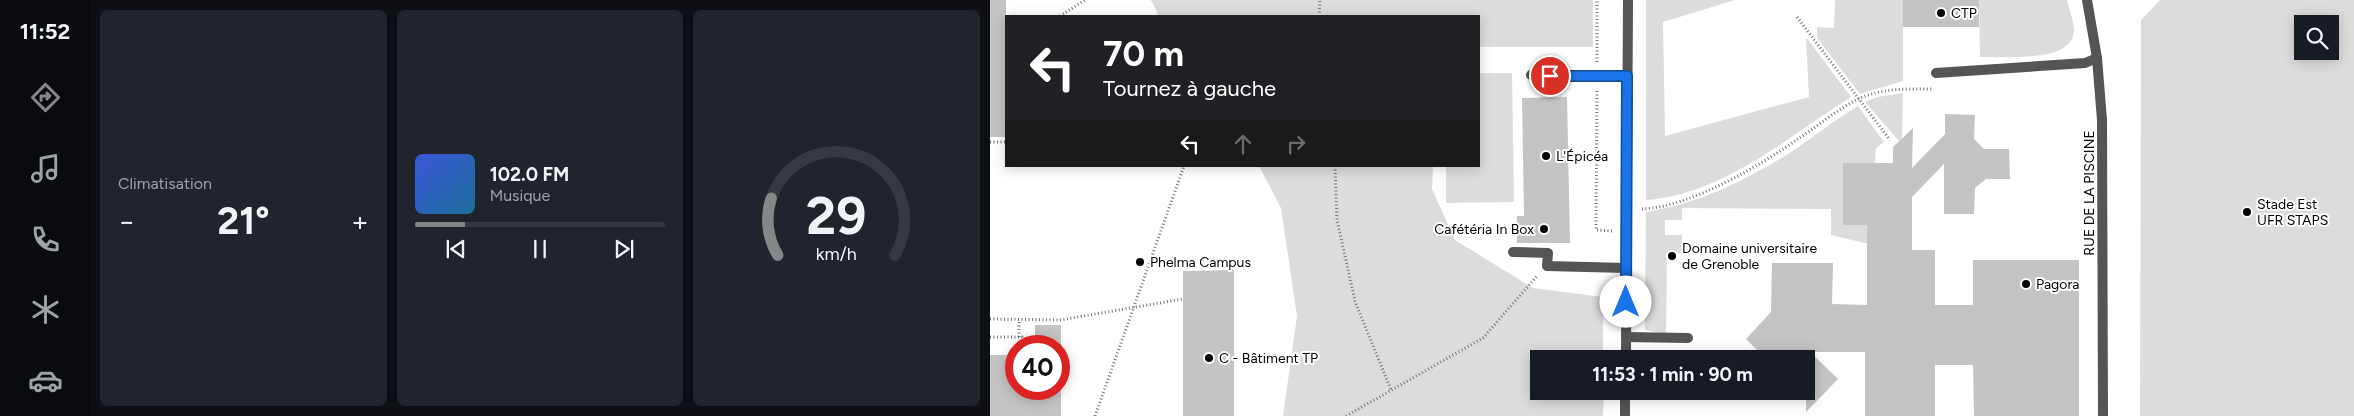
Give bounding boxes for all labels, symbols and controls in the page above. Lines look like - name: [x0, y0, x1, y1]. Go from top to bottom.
- place label: CTP: [1951, 5, 1977, 22]
- marker: CTP: [1935, 7, 1947, 19]
- map controls: [2294, 15, 2339, 60]
- button: search: [2294, 15, 2339, 60]
- text: 11:52: [20, 18, 70, 45]
- text: 70 m: [1103, 33, 1184, 75]
- icon: left: [1020, 35, 1085, 100]
- pin: [1529, 55, 1571, 97]
- icon: arrive: [1536, 62, 1564, 90]
- text: Tournez à gauche: [1103, 75, 1276, 102]
- icon: directions: [28, 80, 63, 115]
- icon: left: [1176, 130, 1204, 158]
- icon: ahead: [1229, 130, 1257, 158]
- icon: right: [1282, 130, 1310, 158]
- street label: RUE DE LA PISCINE: [2081, 130, 2098, 256]
- place label: L'Épicéa: [1556, 148, 1608, 165]
- marker: L'Épicéa: [1540, 150, 1552, 162]
- icon: music: [28, 151, 63, 186]
- text: 102.0 FM: [490, 163, 569, 186]
- text: Climatisation: [118, 174, 212, 193]
- text: 29: [807, 185, 867, 247]
- text: Musique: [490, 186, 550, 205]
- place label: Stade Est UFR STAPS: [2257, 196, 2328, 229]
- text: 21°: [217, 198, 270, 244]
- text: −: [118, 204, 135, 238]
- text: +: [351, 204, 369, 238]
- marker: Stade Est UFR STAPS: [2241, 206, 2253, 218]
- place label: Cafétéria In Box: [1434, 221, 1534, 238]
- icon: phone: [28, 222, 63, 257]
- marker: Cafétéria In Box: [1538, 223, 1550, 235]
- icon: previous: [442, 235, 470, 263]
- icon: pause: [526, 235, 554, 263]
- icon: next: [610, 235, 638, 263]
- place label: Domaine universitaire de Grenoble: [1682, 240, 1817, 273]
- text: km/h: [816, 243, 857, 264]
- marker: Domaine universitaire de Grenoble: [1666, 250, 1678, 262]
- place label: Phelma Campus: [1150, 254, 1251, 271]
- marker: Phelma Campus: [1134, 256, 1146, 268]
- position arrow: [1599, 275, 1651, 327]
- place label: Pagora: [2036, 276, 2079, 293]
- marker: Pagora: [2020, 278, 2032, 290]
- icon: climate: [28, 292, 63, 327]
- speed limit sign: 40: [1005, 335, 1070, 400]
- place label: C - Bâtiment TP: [1219, 350, 1318, 367]
- marker: C - Bâtiment TP: [1203, 352, 1215, 364]
- icon: car: [28, 363, 63, 398]
- text: 11:53 · 1 min · 90 m: [1592, 363, 1753, 386]

